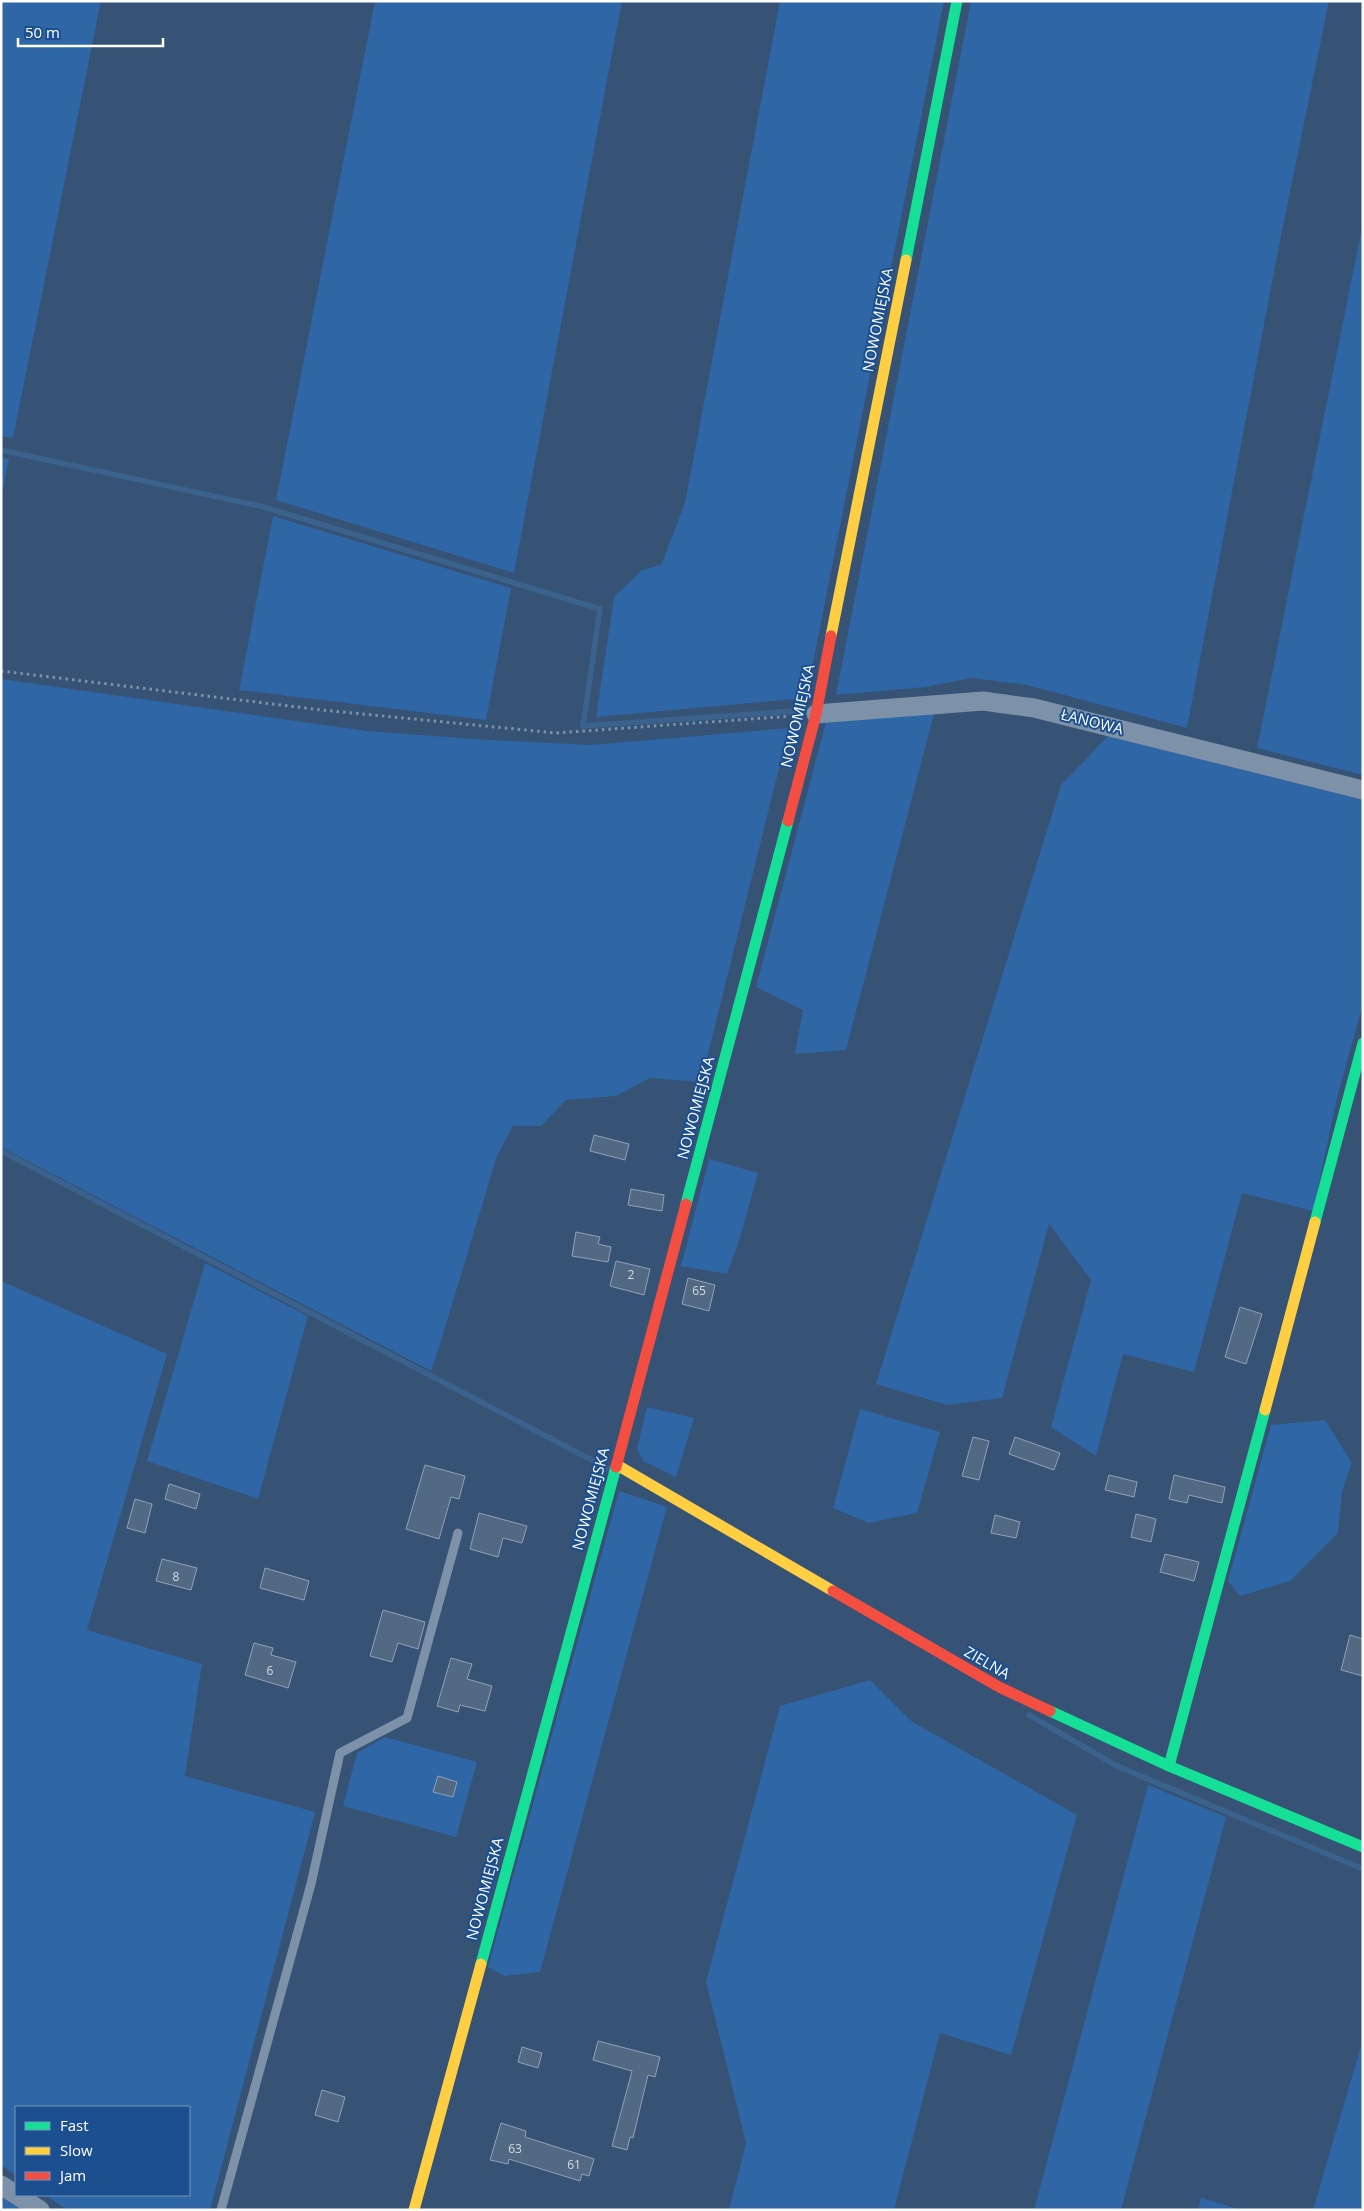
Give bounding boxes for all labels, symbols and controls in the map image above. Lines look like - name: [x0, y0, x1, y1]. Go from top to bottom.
- scale bar: [18, 15, 162, 47]
- text: 50 m: [25, 22, 60, 42]
- street label: NOWOMIEJSKA: [857, 266, 897, 373]
- street label: NOWOMIEJSKA: [775, 662, 819, 769]
- street label: ŁANOWA: [1059, 704, 1126, 739]
- street label: NOWOMIEJSKA: [672, 1054, 718, 1161]
- house number: 2: [628, 1266, 635, 1283]
- house number: 65: [692, 1282, 706, 1299]
- street label: NOWOMIEJSKA: [567, 1445, 613, 1552]
- house number: 8: [173, 1568, 180, 1585]
- street label: ZIELNA: [961, 1641, 1014, 1683]
- house number: 6: [267, 1662, 274, 1679]
- street label: NOWOMIEJSKA: [461, 1835, 507, 1942]
- legend: [15, 2106, 190, 2196]
- text: Fast: [60, 2115, 89, 2135]
- text: Slow: [60, 2140, 93, 2160]
- house number: 63: [508, 2140, 522, 2157]
- house number: 61: [567, 2156, 581, 2173]
- text: Jam: [58, 2165, 86, 2185]

